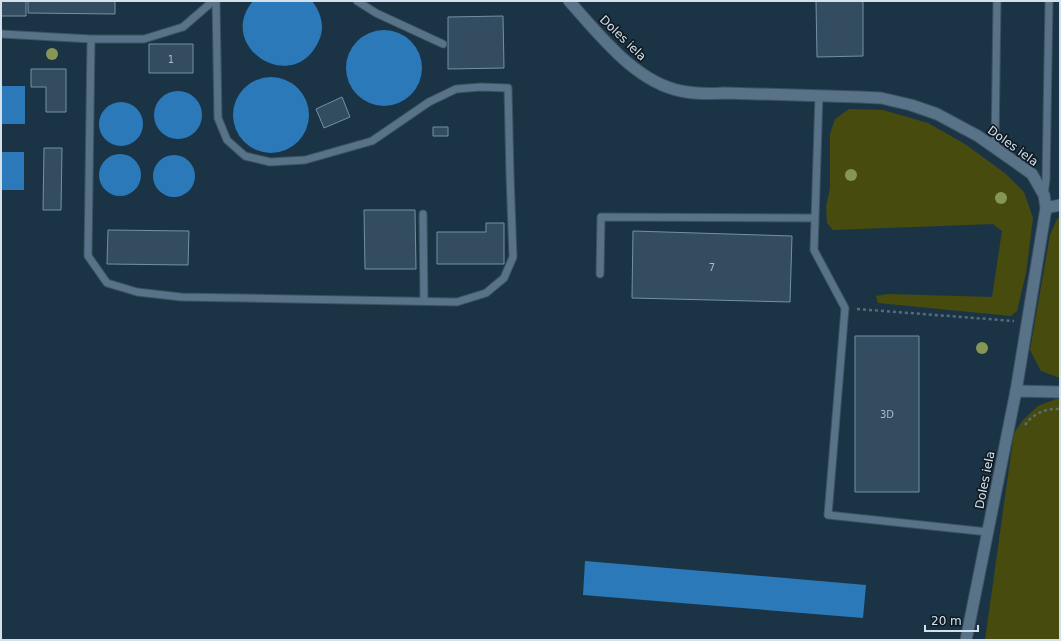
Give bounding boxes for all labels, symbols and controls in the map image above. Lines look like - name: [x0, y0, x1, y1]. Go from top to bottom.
- street label: Doles iela: [597, 13, 649, 63]
- house number: 1: [168, 54, 174, 65]
- street label: Doles iela: [985, 123, 1041, 169]
- house number: 7: [709, 262, 715, 273]
- house number: 3D: [880, 409, 894, 420]
- street label: Doles iela: [973, 450, 997, 510]
- scale bar: [925, 607, 978, 633]
- text: 20 m: [931, 614, 962, 628]

